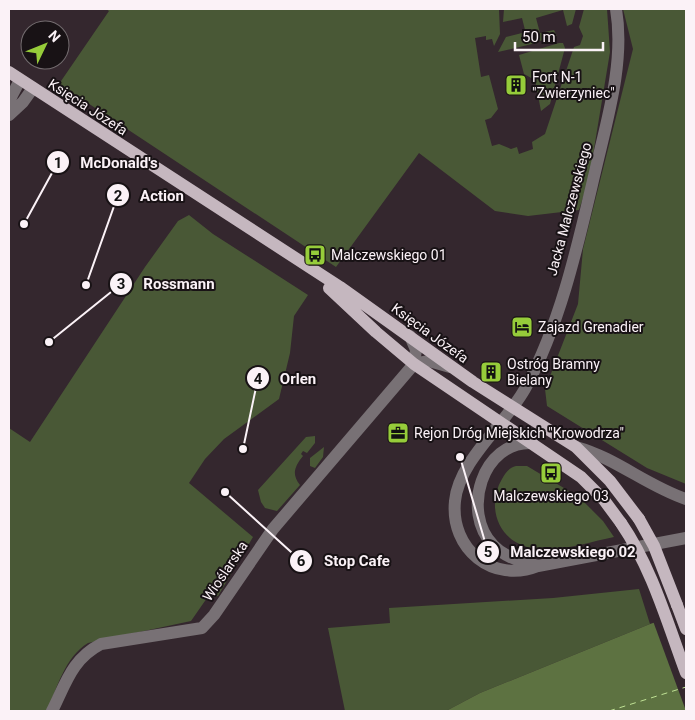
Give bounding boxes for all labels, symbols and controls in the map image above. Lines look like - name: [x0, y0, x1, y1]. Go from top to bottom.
- north arrow: [20, 20, 70, 70]
- scale bar: [515, 20, 602, 52]
- text: N: [45, 27, 64, 45]
- text: 50 m: [522, 28, 556, 46]
- place label: Fort N-1 "Zwierzyniec": [532, 69, 615, 101]
- building icon: Fort N-1 "Zwierzyniec": [504, 73, 528, 97]
- street label: Księcia Józefa: [45, 76, 131, 138]
- street label: Jacka Malczewskiego: [544, 141, 594, 277]
- callout: McDonald's: [45, 147, 167, 177]
- text: 1: [54, 154, 62, 172]
- text: McDonald's: [80, 154, 158, 172]
- callout: Action: [105, 180, 194, 210]
- text: 2: [114, 187, 123, 205]
- text: Action: [140, 187, 184, 205]
- bus stop icon: Malczewskiego 01: [303, 243, 327, 267]
- place label: Malczewskiego 01: [331, 247, 447, 263]
- callout: Rossmann: [108, 269, 224, 299]
- text: 3: [117, 275, 125, 293]
- text: Rossmann: [143, 275, 215, 293]
- street label: Księcia Józefa: [388, 300, 472, 366]
- hotel icon: Zajazd Grenadier: [510, 315, 534, 339]
- place label: Zajazd Grenadier: [538, 319, 644, 335]
- place label: Ostróg Bramny Bielany: [507, 356, 600, 388]
- building icon: Ostróg Bramny Bielany: [479, 360, 503, 384]
- callout: Orlen: [245, 363, 326, 393]
- text: 4: [254, 370, 263, 388]
- text: Orlen: [280, 370, 316, 388]
- office icon: Rejon Dróg Miejskich "Krowodrza": [386, 421, 410, 445]
- place label: Rejon Dróg Miejskich "Krowodrza": [414, 425, 624, 441]
- bus stop icon: Malczewskiego 03: [539, 461, 563, 485]
- place label: Malczewskiego 03: [493, 488, 609, 504]
- callout: Malczewskiego 02: [475, 537, 646, 567]
- street label: Wioślarska: [199, 538, 251, 604]
- text: 5: [484, 543, 492, 561]
- text: Malczewskiego 02: [510, 543, 636, 561]
- callout: Stop Cafe: [289, 546, 400, 576]
- text: 6: [297, 552, 306, 570]
- text: Stop Cafe: [324, 552, 390, 570]

